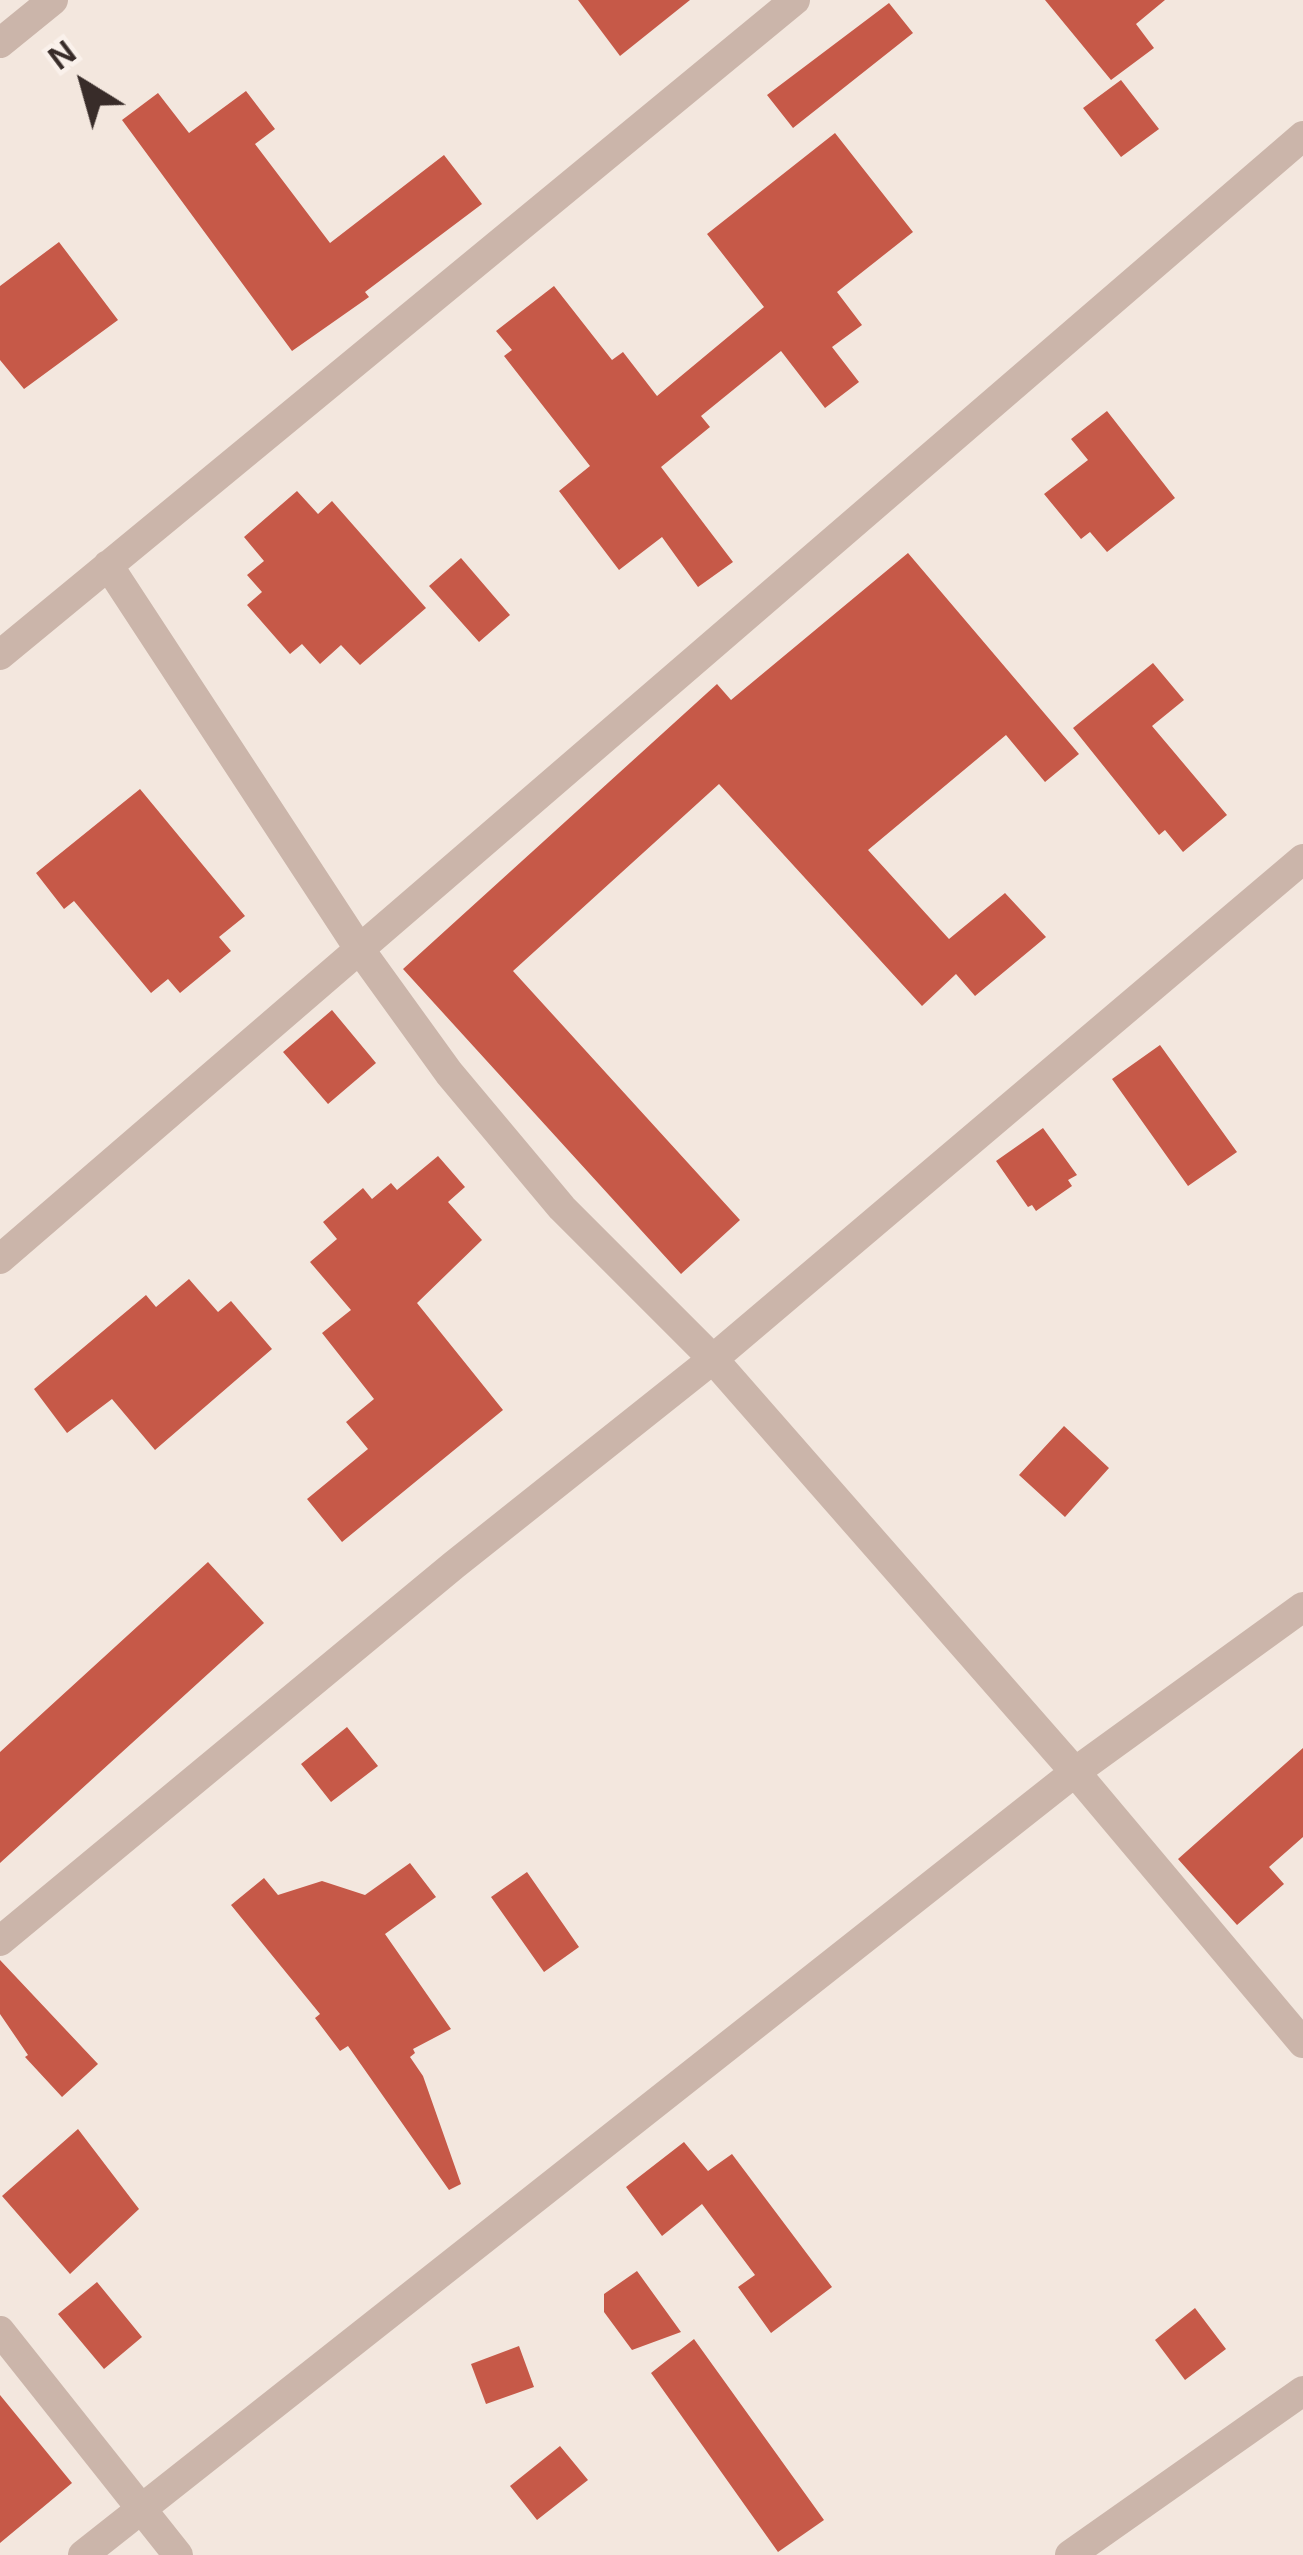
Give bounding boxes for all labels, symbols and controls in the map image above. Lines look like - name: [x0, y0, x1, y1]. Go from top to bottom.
- north arrow: [24, 24, 144, 144]
- text: N: [41, 33, 83, 77]

